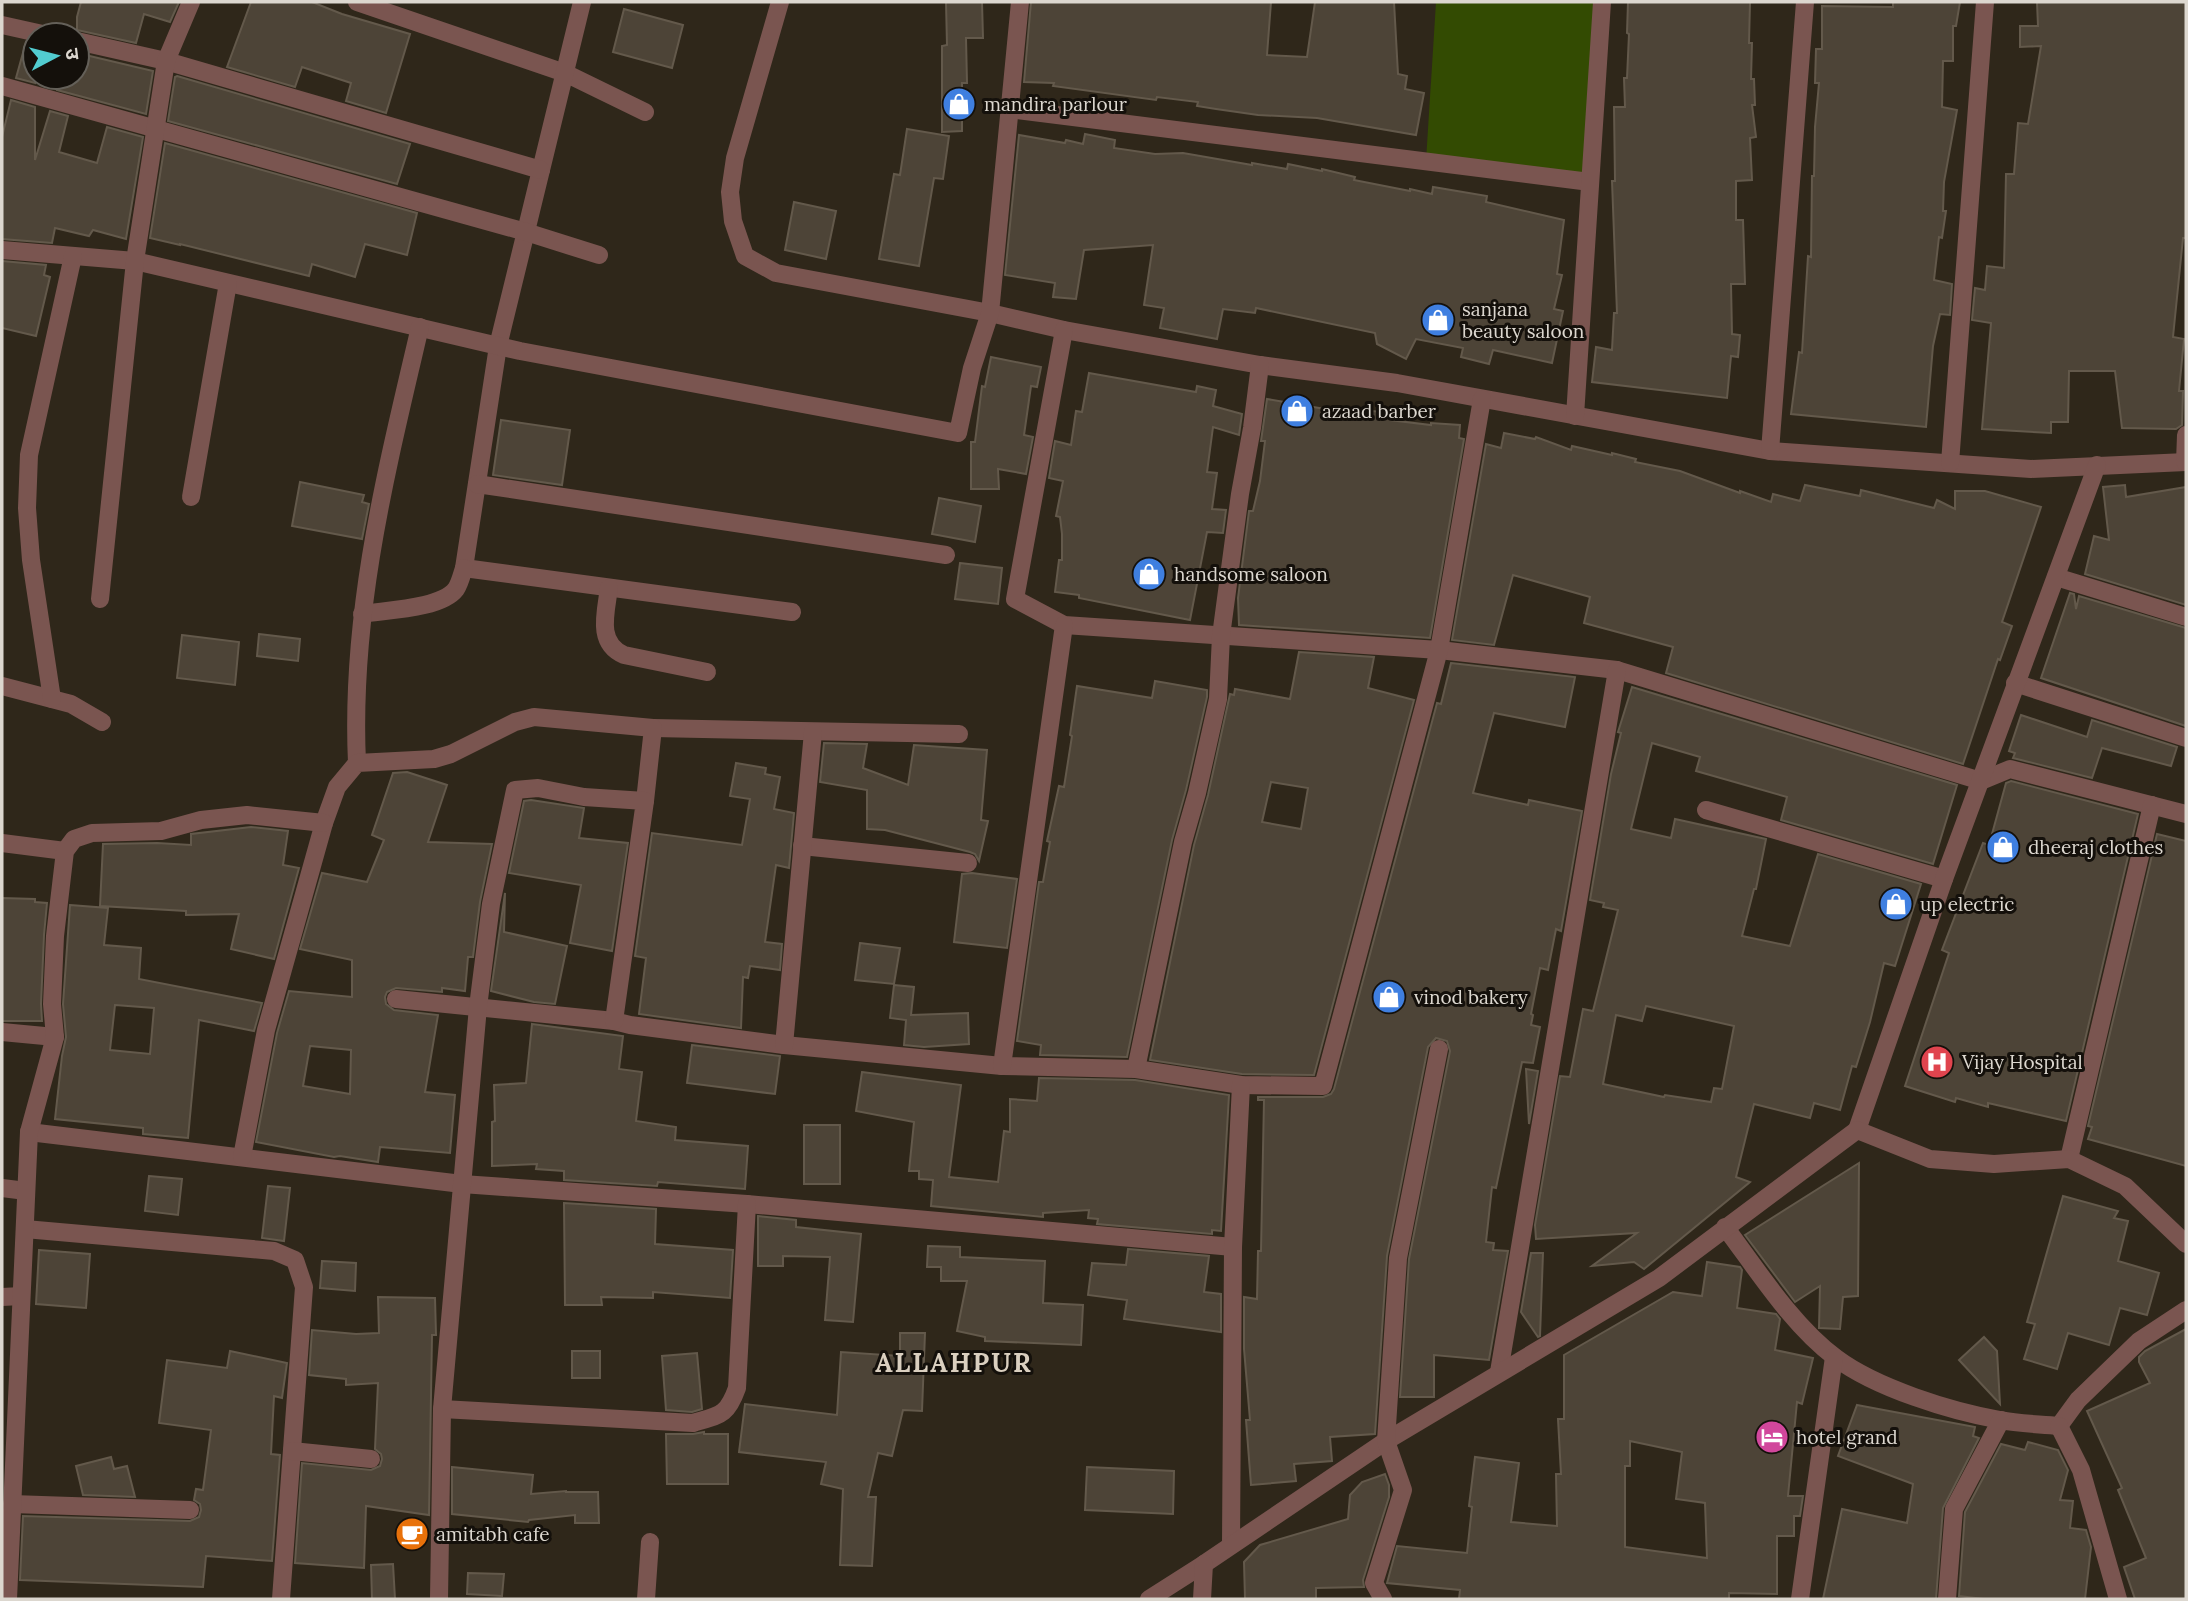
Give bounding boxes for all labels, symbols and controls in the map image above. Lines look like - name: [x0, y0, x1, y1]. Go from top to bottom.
- north arrow: [21, 21, 91, 91]
- text: उ: [60, 47, 86, 62]
- shop icon: mandira parlour: [940, 85, 978, 123]
- place label: mandira parlour: [984, 92, 1128, 116]
- place label: sanjana beauty saloon: [1462, 297, 1584, 343]
- shop icon: sanjana beauty saloon: [1419, 301, 1457, 339]
- shop icon: azaad barber: [1278, 392, 1316, 430]
- place label: azaad barber: [1322, 399, 1437, 423]
- shop icon: handsome saloon: [1130, 555, 1168, 593]
- place label: handsome saloon: [1174, 562, 1328, 586]
- shop icon: dheeraj clothes: [1984, 828, 2022, 866]
- place label: dheeraj clothes: [2028, 835, 2164, 859]
- shop icon: up electric: [1877, 885, 1915, 923]
- place label: up electric: [1920, 892, 2014, 916]
- shop icon: vinod bakery: [1370, 978, 1408, 1016]
- place label: vinod bakery: [1414, 985, 1528, 1009]
- hospital icon: Vijay Hospital: [1918, 1043, 1956, 1081]
- place label: Vijay Hospital: [1961, 1050, 2083, 1074]
- district label: ALLAHPUR: [875, 1346, 1033, 1379]
- hotel icon: hotel grand: [1753, 1418, 1791, 1456]
- place label: hotel grand: [1796, 1425, 1898, 1449]
- cafe icon: amitabh cafe: [393, 1515, 431, 1553]
- place label: amitabh cafe: [436, 1522, 550, 1546]

